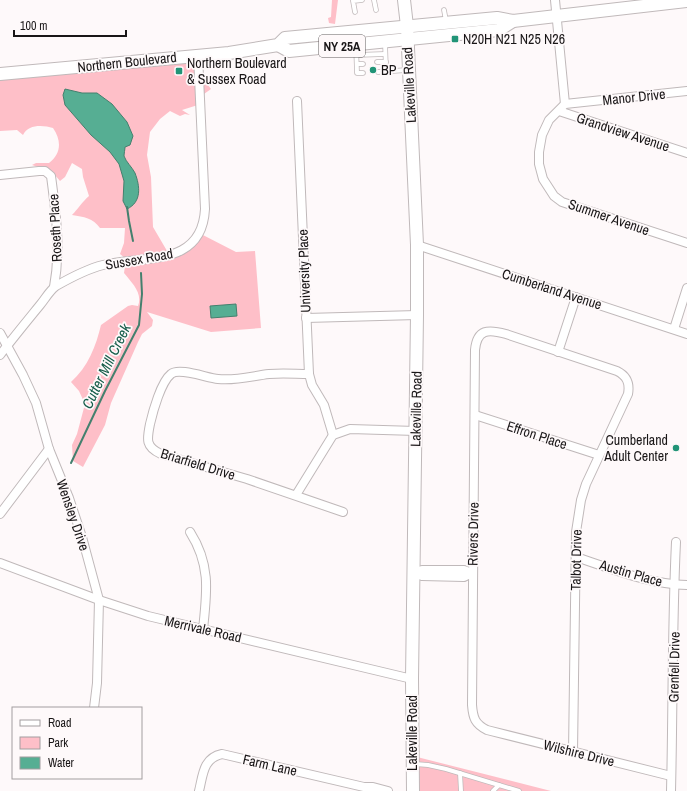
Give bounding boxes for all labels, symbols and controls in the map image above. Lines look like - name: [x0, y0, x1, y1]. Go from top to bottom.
- scale bar: [14, 12, 126, 38]
- text: 100 m: [20, 18, 47, 34]
- place label: N20H N21 N25 N26: [463, 30, 565, 48]
- marker: N20H N21 N25 N26: [450, 34, 460, 44]
- road number: NY 25A: [319, 35, 365, 57]
- street label: Lakeville Road: [398, 47, 420, 123]
- street label: Northern Boulevard: [77, 48, 177, 76]
- place label: Northern Boulevard & Sussex Road: [187, 54, 287, 88]
- place label: BP: [381, 61, 397, 79]
- marker: BP: [368, 65, 378, 75]
- marker: Northern Boulevard & Sussex Road: [174, 66, 184, 76]
- street label: Manor Drive: [602, 85, 666, 109]
- street label: Grandview Avenue: [574, 108, 672, 156]
- street label: Roseth Place: [44, 193, 66, 263]
- street label: Summer Avenue: [566, 195, 652, 239]
- street label: University Place: [294, 229, 314, 313]
- street label: Sussex Road: [104, 244, 174, 274]
- street label: Cumberland Avenue: [500, 264, 604, 314]
- water label: Cutter Mill Creek: [76, 319, 136, 412]
- street label: Lakeville Road: [406, 371, 426, 447]
- street label: Effron Place: [505, 417, 569, 453]
- place label: Cumberland Adult Center: [603, 431, 668, 465]
- marker: Cumberland Adult Center: [671, 443, 681, 453]
- street label: Briarfield Drive: [158, 444, 238, 484]
- street label: Wensley Drive: [52, 477, 94, 553]
- street label: Rivers Drive: [463, 502, 483, 566]
- street label: Talbot Drive: [566, 529, 586, 591]
- street label: Austin Place: [597, 555, 664, 591]
- street label: Merrivale Road: [163, 611, 243, 647]
- street label: Grenfell Drive: [664, 631, 684, 703]
- street label: Lakeville Road: [403, 695, 421, 771]
- legend: [12, 707, 142, 779]
- text: Road: [48, 715, 72, 731]
- text: Park: [48, 735, 68, 751]
- street label: Wilshire Drive: [542, 735, 616, 771]
- street label: Farm Lane: [241, 750, 299, 780]
- text: Water: [48, 755, 75, 771]

